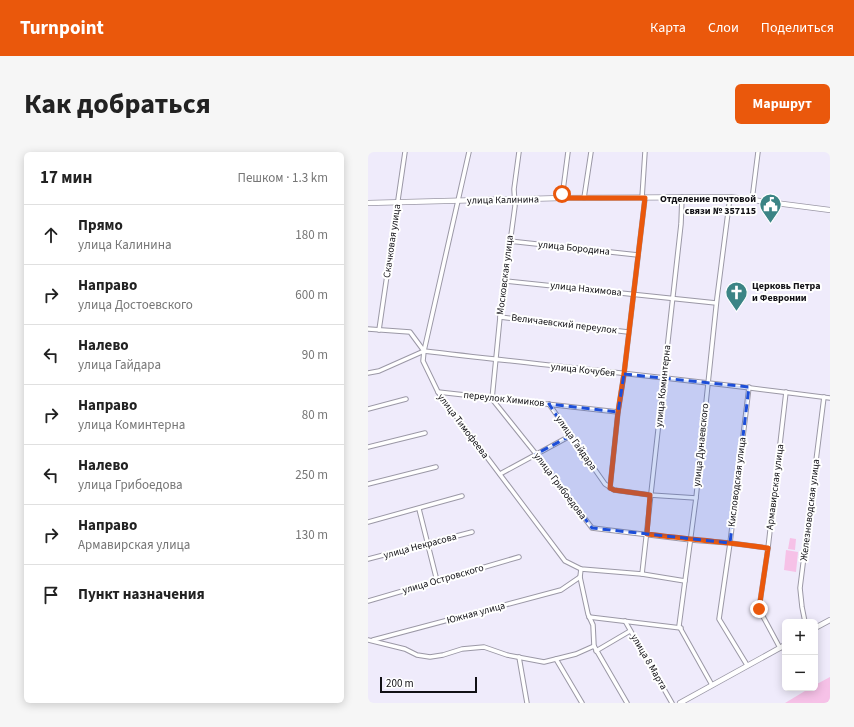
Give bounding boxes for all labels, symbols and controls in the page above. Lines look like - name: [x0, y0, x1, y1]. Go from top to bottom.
- text: Turnpoint: [20, 15, 104, 42]
- text: Карта: [650, 18, 686, 38]
- text: Слои: [708, 18, 739, 38]
- text: Поделиться: [761, 18, 834, 38]
- text: Как добраться: [24, 84, 211, 124]
- button: Маршрут: [735, 84, 830, 124]
- text: 17 мин: [40, 166, 92, 190]
- text: Пешком · 1.3 km: [238, 169, 328, 187]
- route start: [553, 185, 571, 203]
- street label: улица Калинина: [467, 192, 539, 208]
- place label: Отделение почтовой связи № 357115: [660, 192, 756, 218]
- public building icon: Отделение почтовой связи № 357115: [758, 192, 784, 225]
- street label: Скачковая улица: [380, 203, 404, 279]
- text: Прямо: [78, 215, 123, 236]
- icon: ahead: [40, 224, 62, 246]
- text: 180 m: [295, 226, 328, 244]
- street label: Московская улица: [493, 234, 517, 316]
- text: улица Калинина: [78, 236, 172, 254]
- street label: улица Бородина: [537, 237, 611, 259]
- text: Направо: [78, 275, 137, 296]
- street label: улица Нахимова: [550, 278, 622, 300]
- church icon: Церковь Петра и Февронии: [723, 279, 749, 312]
- place label: Церковь Петра и Февронии: [752, 279, 821, 305]
- icon: right: [40, 284, 62, 306]
- text: 600 m: [295, 286, 328, 304]
- text: улица Достоевского: [78, 296, 193, 314]
- street label: Величаевский переулок: [510, 311, 618, 337]
- text: Налево: [78, 335, 129, 356]
- icon: left: [40, 344, 62, 366]
- street label: улица Коминтерна: [652, 344, 674, 428]
- text: 90 m: [302, 346, 328, 364]
- text: улица Гайдара: [78, 356, 161, 374]
- street label: улица Кочубея: [550, 360, 616, 380]
- street label: переулок Химиков: [463, 388, 545, 410]
- street label: улица Тимофеева: [434, 391, 492, 461]
- text: Направо: [78, 395, 137, 416]
- street label: улица Дунаевского: [690, 403, 712, 487]
- icon: right: [40, 404, 62, 426]
- text: 80 m: [302, 406, 328, 424]
- street label: улица Гайдара: [552, 413, 600, 473]
- text: улица Коминтерна: [78, 416, 185, 434]
- street label: Кисловодская улица: [725, 436, 749, 528]
- street label: Армавирская улица: [763, 443, 787, 531]
- street label: улица Грибоедова: [530, 450, 590, 522]
- text: Налево: [78, 455, 129, 476]
- street label: Железноводская улица: [797, 458, 823, 562]
- icon: left: [40, 464, 62, 486]
- text: 250 m: [295, 466, 328, 484]
- text: улица Грибоедова: [78, 476, 183, 494]
- text: Направо: [78, 515, 137, 536]
- icon: right: [40, 524, 62, 546]
- text: 130 m: [295, 526, 328, 544]
- street label: улица Некрасова: [382, 530, 458, 562]
- text: Армавирская улица: [78, 536, 190, 554]
- street label: улица Островского: [401, 561, 485, 597]
- icon: arrive: [40, 584, 62, 606]
- text: Пункт назначения: [78, 584, 205, 605]
- street label: Южная улица: [445, 598, 507, 628]
- route end: [750, 600, 768, 618]
- map controls: [782, 619, 818, 691]
- button: +: [782, 619, 818, 655]
- street label: улица 8 Марта: [627, 632, 671, 692]
- button: −: [782, 655, 818, 691]
- scale bar: [380, 675, 477, 694]
- text: 200 m: [386, 676, 414, 691]

